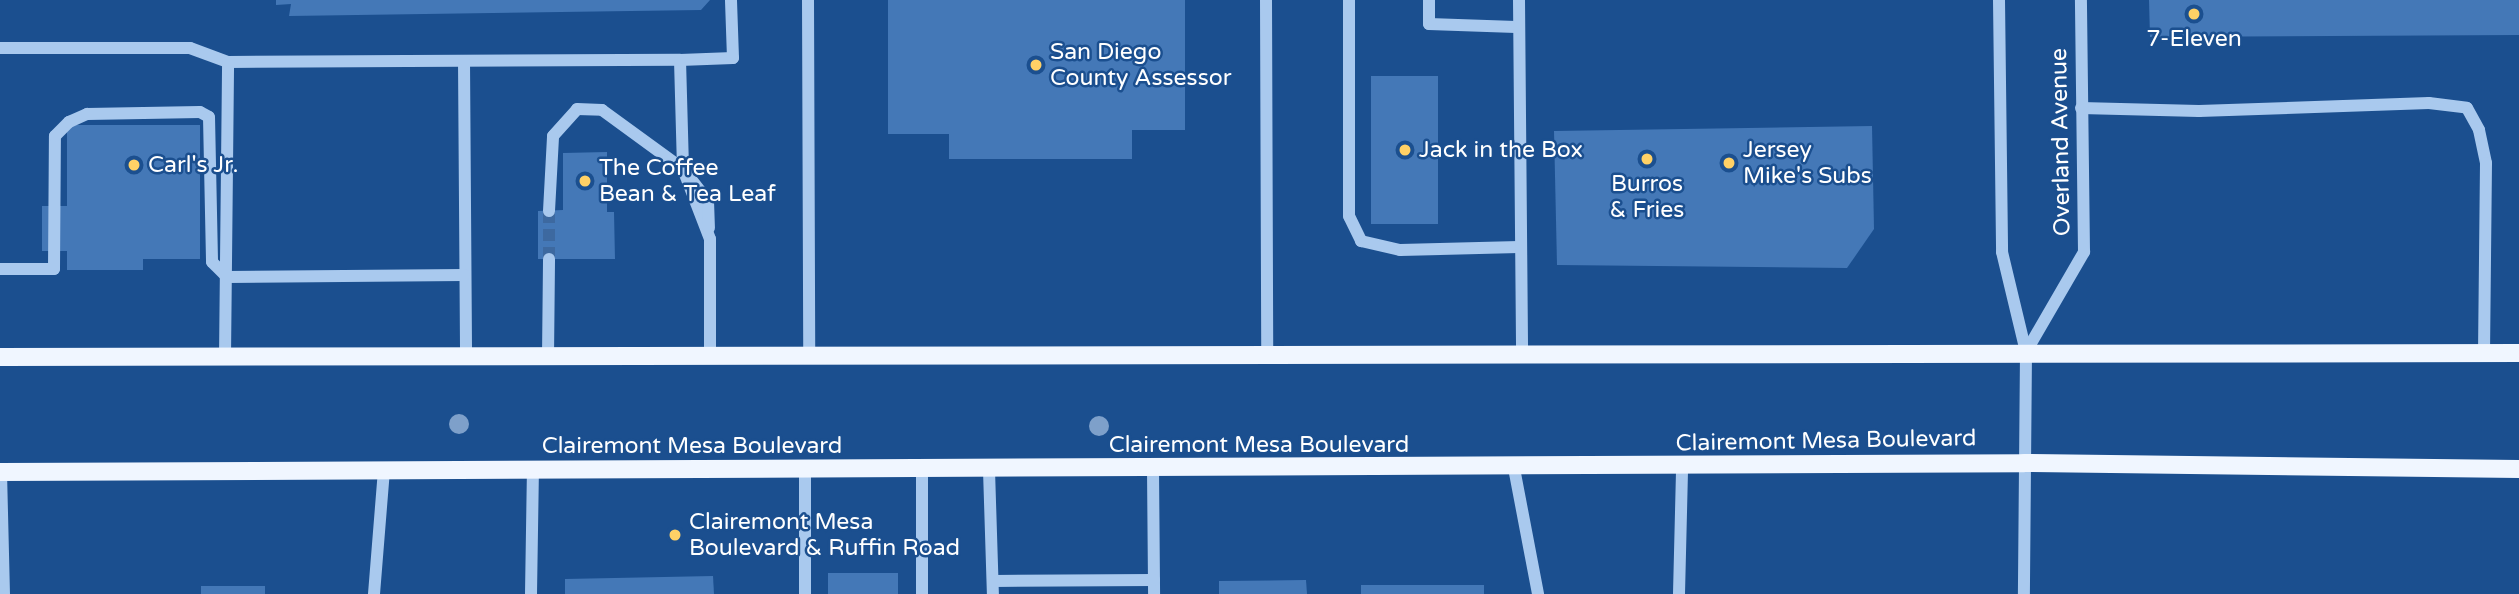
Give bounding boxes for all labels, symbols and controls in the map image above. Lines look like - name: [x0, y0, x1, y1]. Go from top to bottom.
- marker: 7-Eleven: [2186, 6, 2202, 22]
- place label: 7-Eleven: [2146, 25, 2242, 53]
- place label: San Diego County Assessor: [1050, 38, 1231, 92]
- street label: Overland Avenue: [2046, 48, 2076, 236]
- marker: San Diego County Assessor: [1028, 57, 1044, 73]
- place label: Jack in the Box: [1419, 136, 1583, 164]
- place label: Jersey Mike's Subs: [1743, 136, 1872, 190]
- marker: Jack in the Box: [1397, 142, 1413, 158]
- place label: Carl's Jr.: [148, 151, 238, 179]
- marker: Burros & Fries: [1639, 151, 1655, 167]
- place label: The Coffee Bean & Tea Leaf: [599, 154, 776, 208]
- marker: Jersey Mike's Subs: [1721, 155, 1737, 171]
- marker: Carl's Jr.: [126, 157, 142, 173]
- place label: Burros & Fries: [1610, 170, 1684, 224]
- marker: The Coffee Bean & Tea Leaf: [577, 173, 593, 189]
- street label: Clairemont Mesa Boulevard: [1675, 425, 1977, 457]
- street label: Clairemont Mesa Boulevard: [1109, 431, 1409, 459]
- street label: Clairemont Mesa Boulevard: [542, 432, 842, 460]
- place label: Clairemont Mesa Boulevard & Ruffin Road: [689, 508, 960, 562]
- marker: Clairemont Mesa Boulevard & Ruffin Road: [667, 527, 683, 543]

